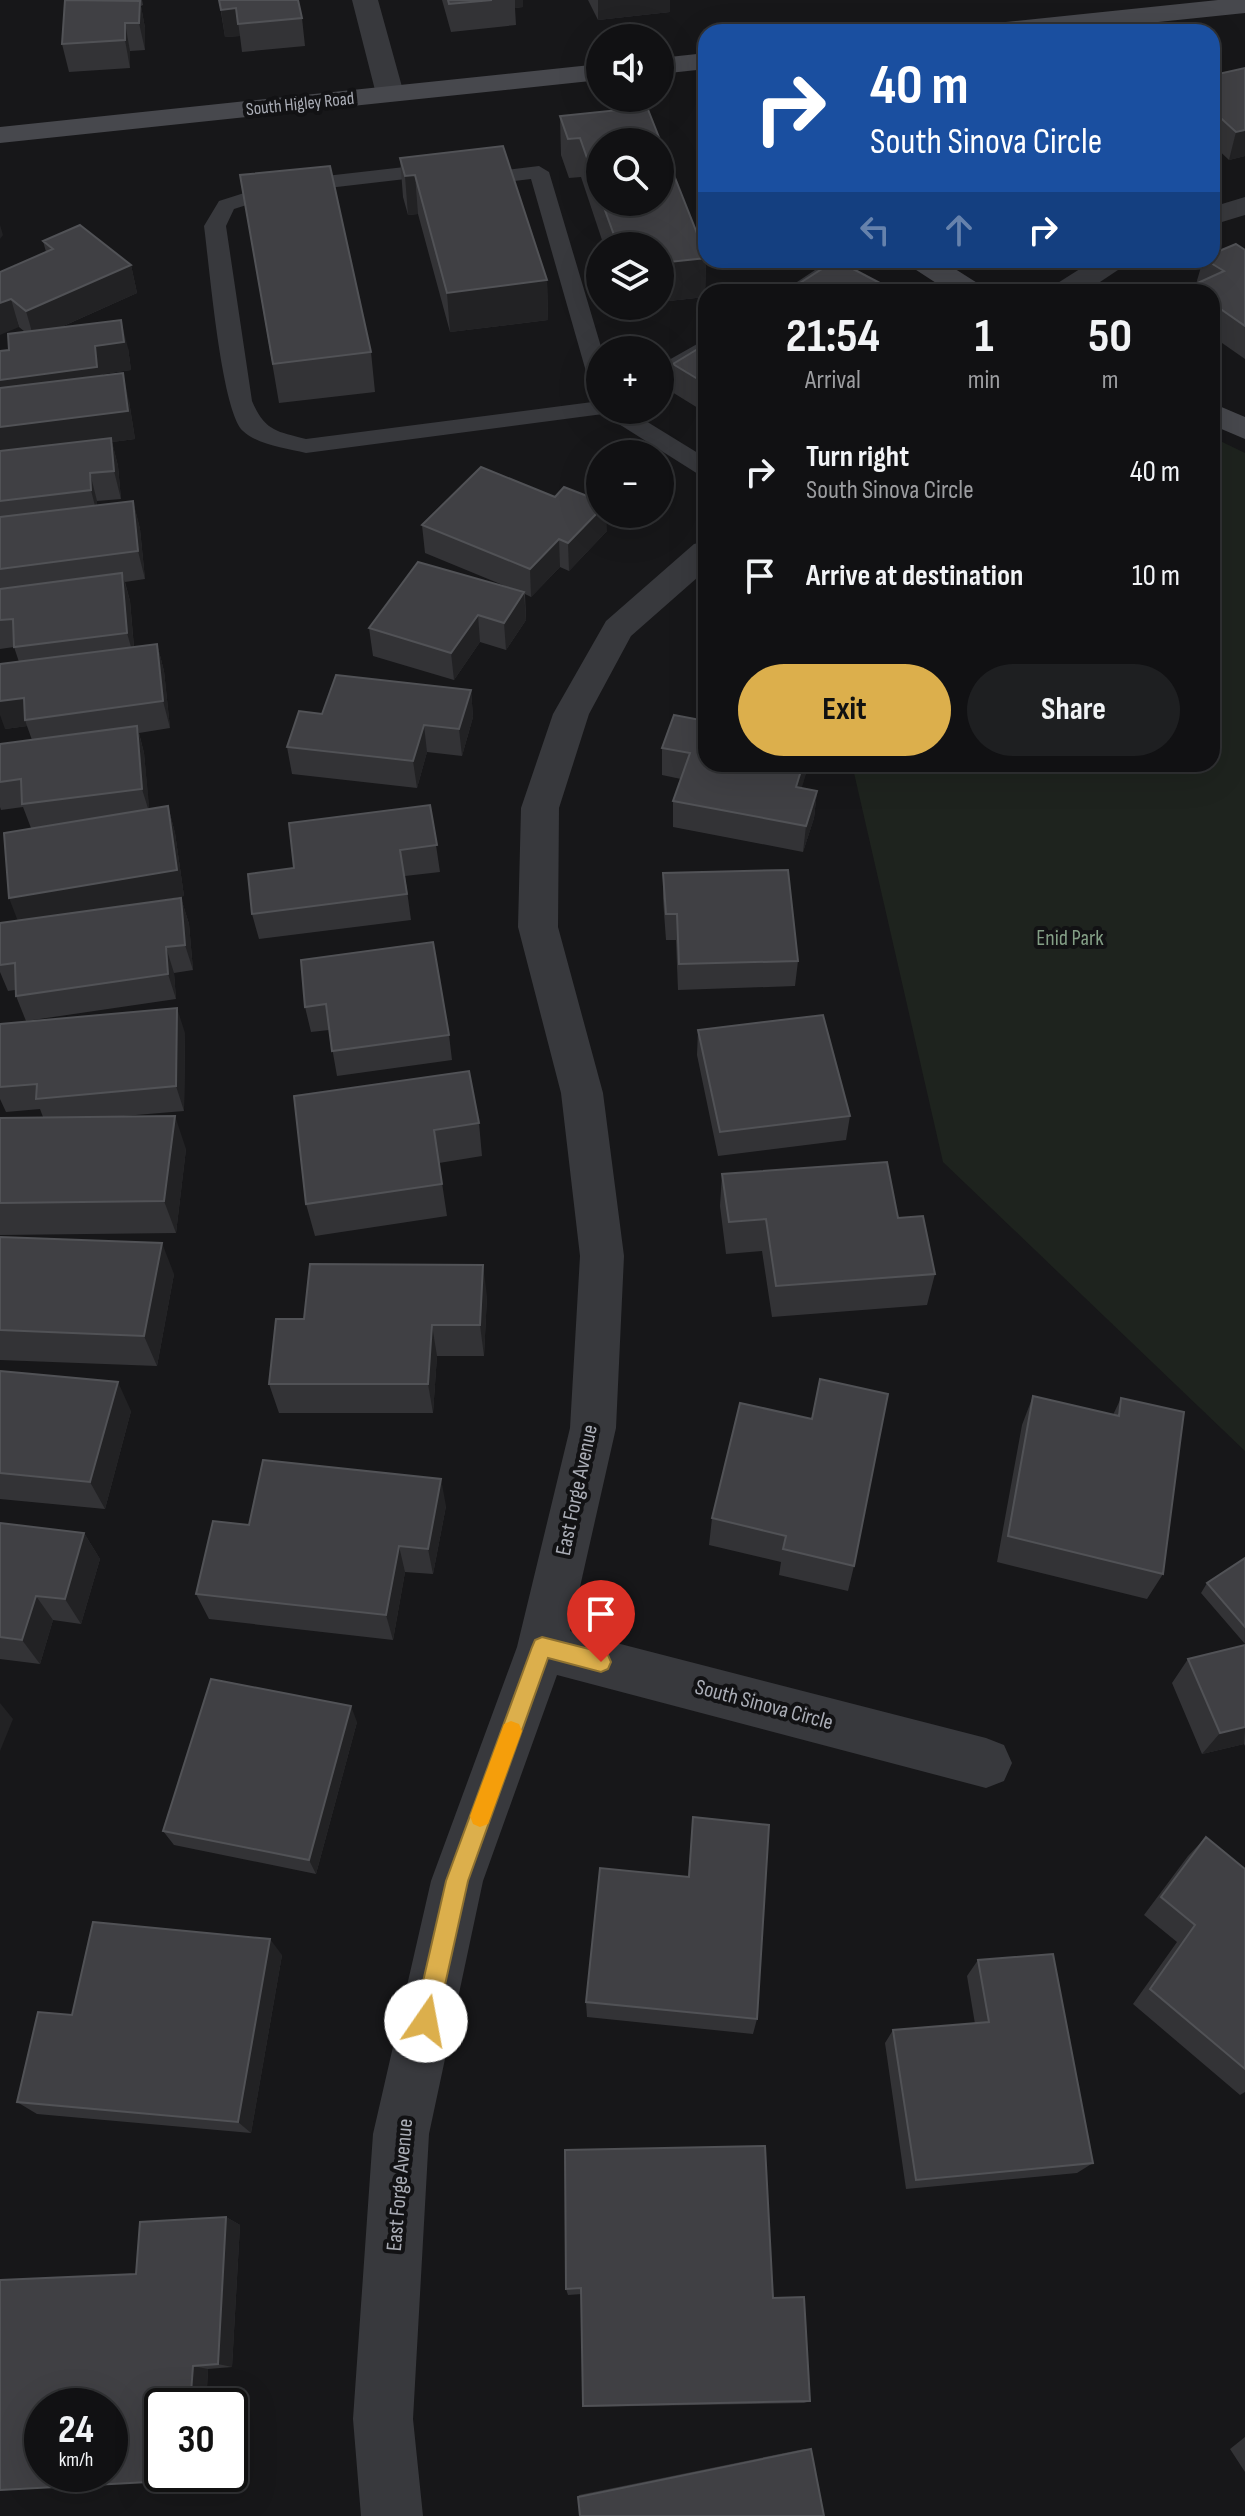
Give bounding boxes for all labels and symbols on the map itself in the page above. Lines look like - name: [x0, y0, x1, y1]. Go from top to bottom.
- street label: South Higley Road: [245, 88, 355, 120]
- park label: Enid Park: [1036, 925, 1104, 952]
- street label: East Forge Avenue: [550, 1422, 604, 1558]
- pin: [567, 1580, 635, 1662]
- street label: South Sinova Circle: [692, 1674, 836, 1736]
- position arrow: [384, 1979, 468, 2063]
- street label: East Forge Avenue: [381, 2118, 419, 2252]
- speed limit sign: 30: [144, 2388, 248, 2492]

